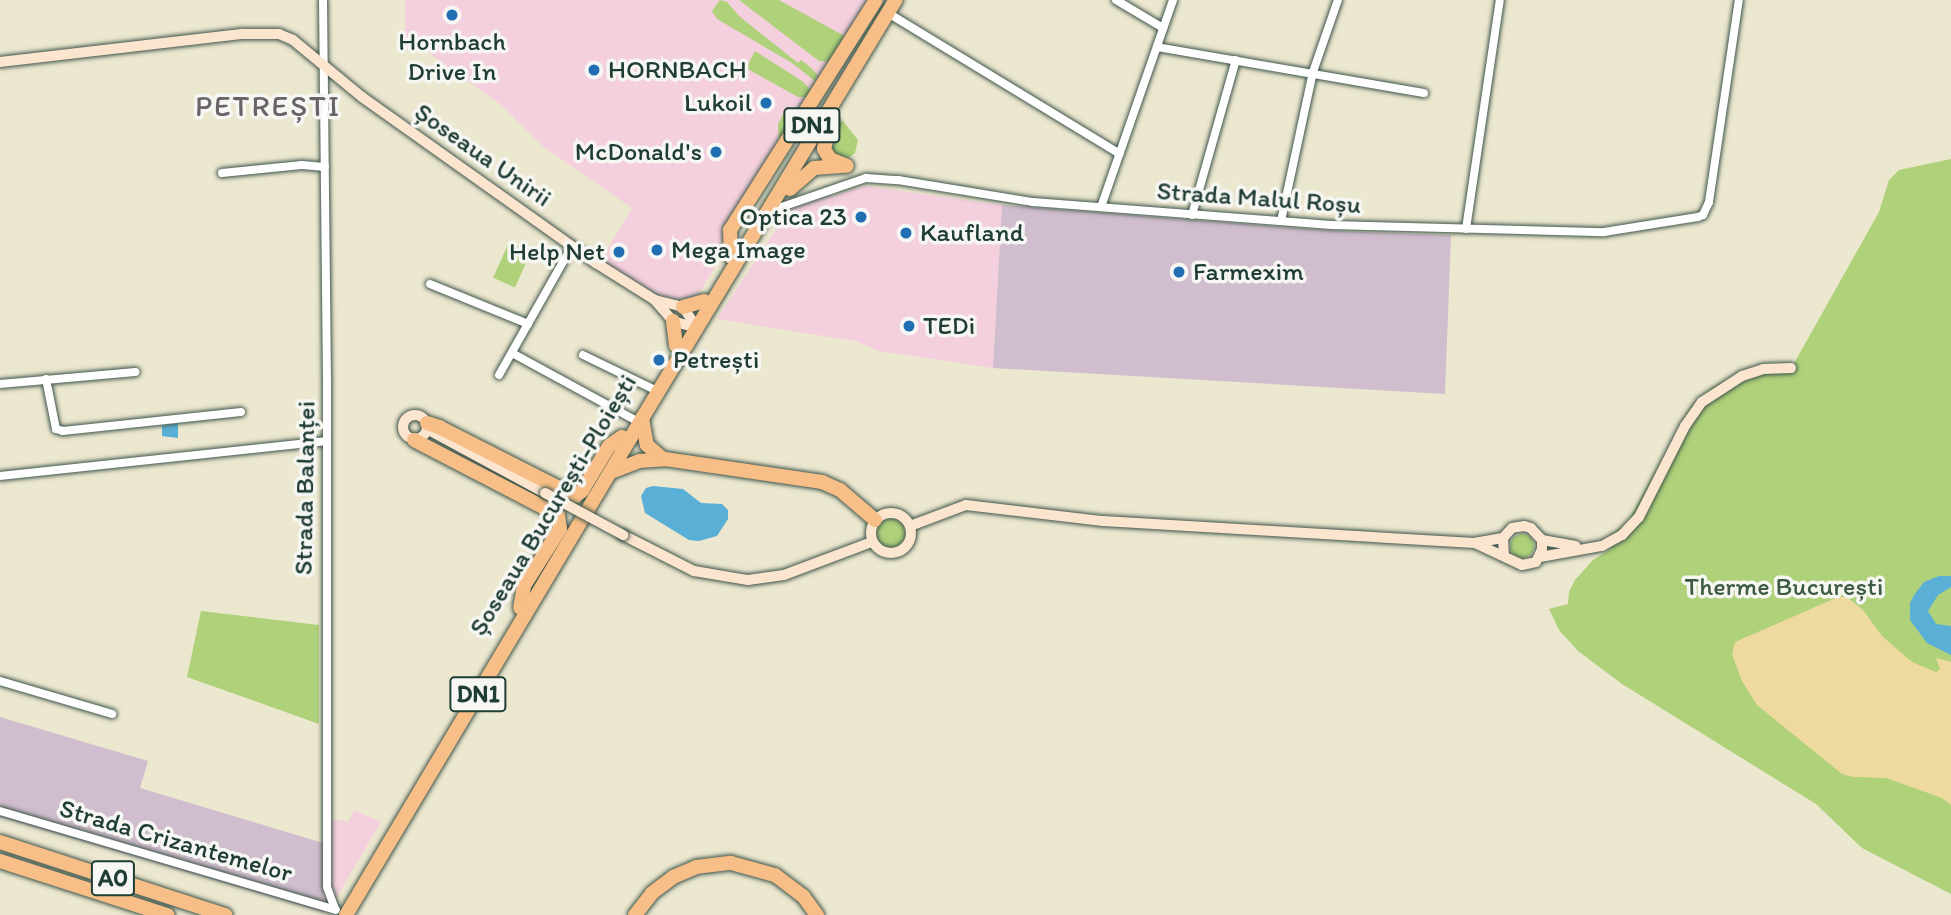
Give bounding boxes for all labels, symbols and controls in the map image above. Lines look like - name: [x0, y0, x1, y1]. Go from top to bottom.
- marker: Hornbach Drive In: [444, 7, 460, 23]
- place label: Hornbach Drive In: [398, 26, 506, 88]
- place label: HORNBACH: [608, 54, 747, 86]
- marker: HORNBACH: [586, 62, 602, 78]
- place label: Lukoil: [684, 87, 752, 119]
- district label: PETREȘTI: [196, 88, 340, 124]
- marker: Lukoil: [758, 95, 774, 111]
- street label: Șoseaua Unirii: [408, 96, 558, 214]
- road number: DN1: [782, 104, 842, 146]
- place label: McDonald's: [575, 136, 702, 168]
- marker: McDonald's: [708, 144, 724, 160]
- street label: Strada Malul Roșu: [1156, 175, 1362, 221]
- place label: Optica 23: [739, 201, 847, 233]
- marker: Optica 23: [853, 209, 869, 225]
- place label: Kaufland: [920, 217, 1024, 249]
- marker: Kaufland: [898, 225, 914, 241]
- place label: Mega Image: [671, 234, 806, 266]
- place label: Help Net: [509, 236, 605, 268]
- marker: Mega Image: [649, 242, 665, 258]
- marker: Help Net: [611, 244, 627, 260]
- place label: Farmexim: [1193, 256, 1304, 288]
- marker: Farmexim: [1171, 264, 1187, 280]
- place label: TEDi: [923, 310, 975, 342]
- marker: TEDi: [901, 318, 917, 334]
- place label: Petrești: [673, 344, 759, 376]
- marker: Petrești: [651, 352, 667, 368]
- street label: Șoseaua București-Ploiești: [463, 369, 643, 641]
- street label: Strada Balanței: [288, 401, 322, 575]
- park label: Therme București: [1685, 571, 1883, 603]
- road number: DN1: [448, 674, 508, 714]
- street label: Strada Crizantemelor: [56, 793, 296, 889]
- road number: A0: [90, 858, 136, 898]

